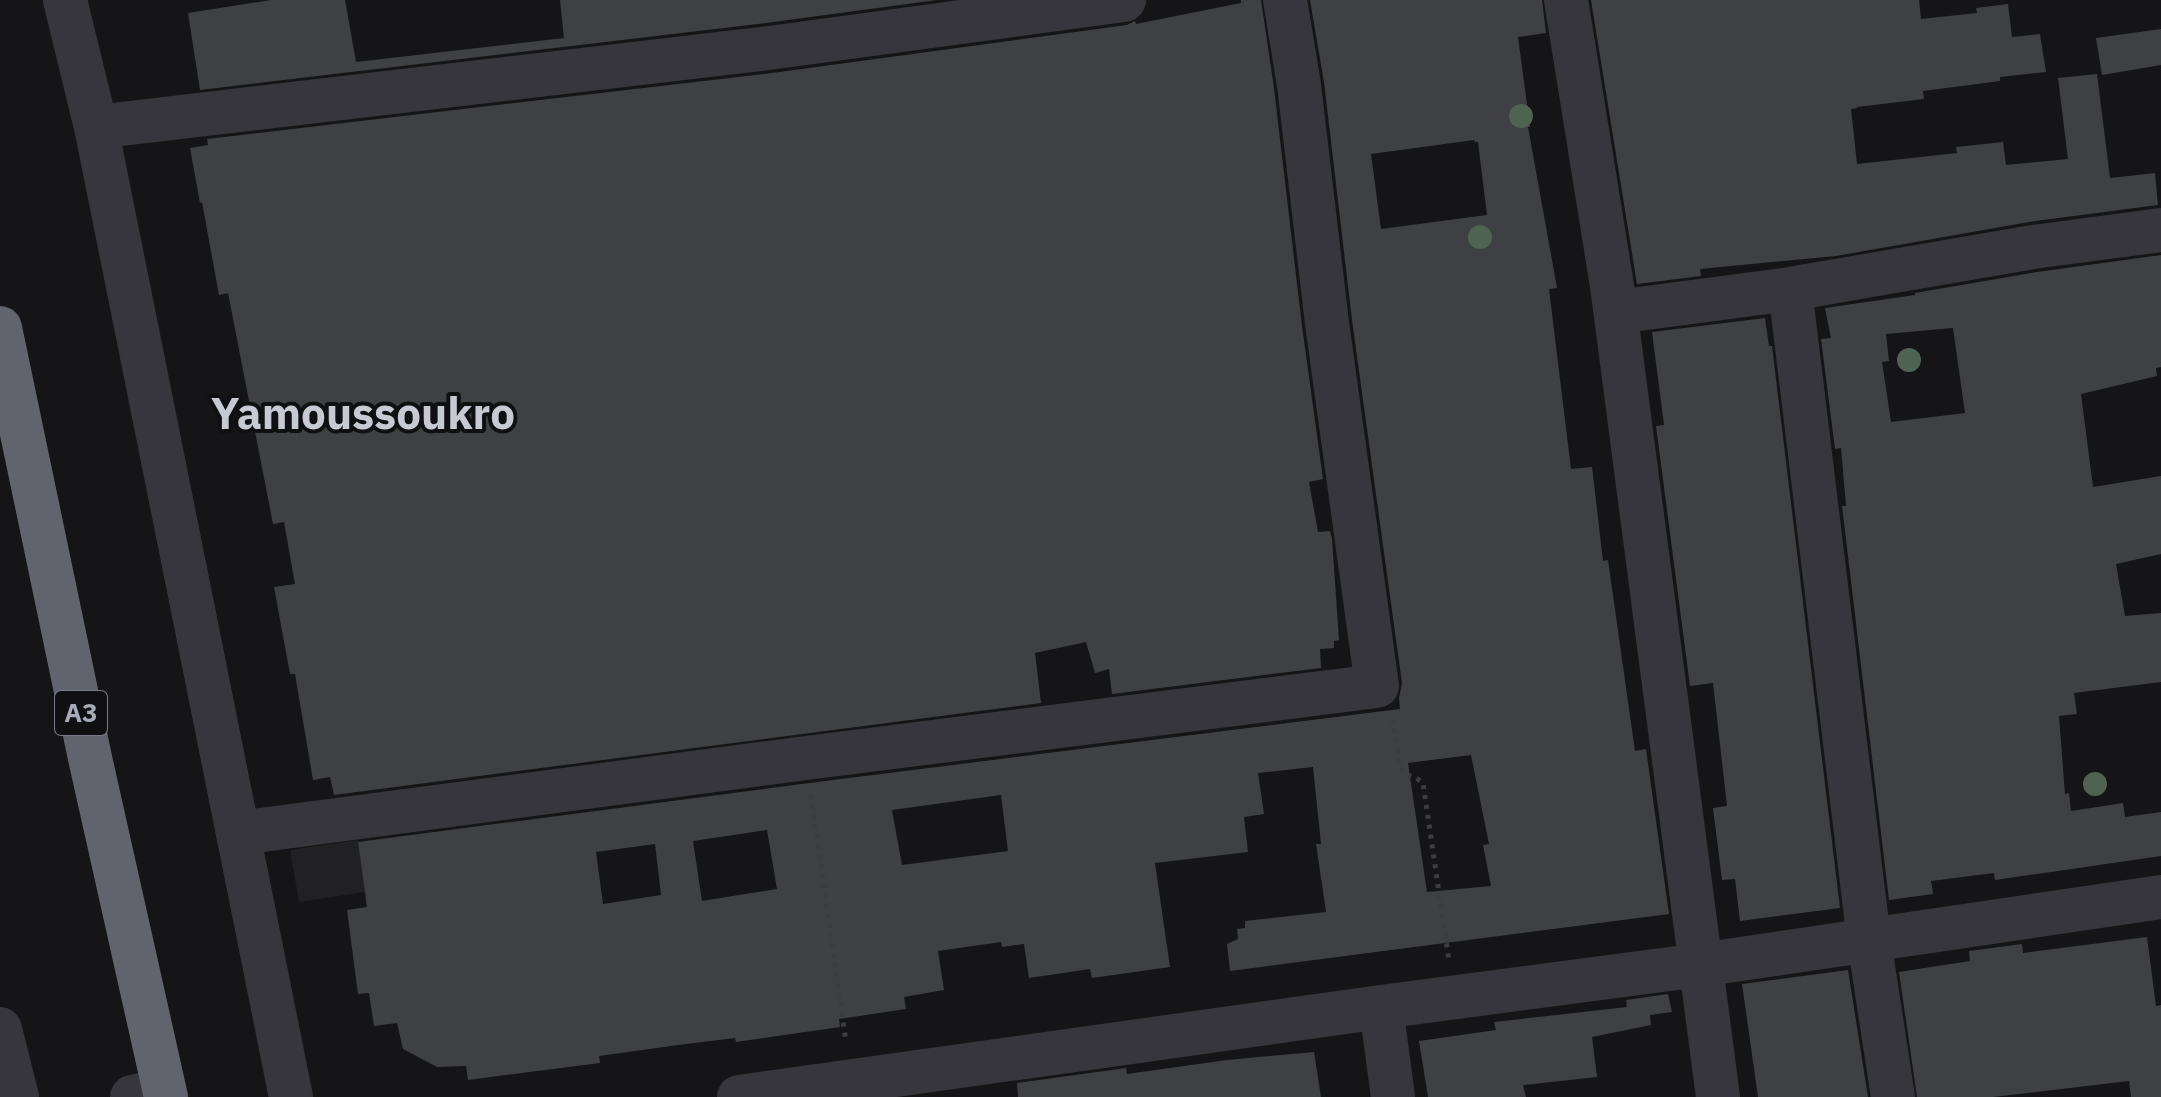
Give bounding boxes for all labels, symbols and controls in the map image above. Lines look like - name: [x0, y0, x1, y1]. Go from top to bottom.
- district label: Yamoussoukro: [211, 384, 515, 441]
- road number: A3: [55, 691, 107, 735]

